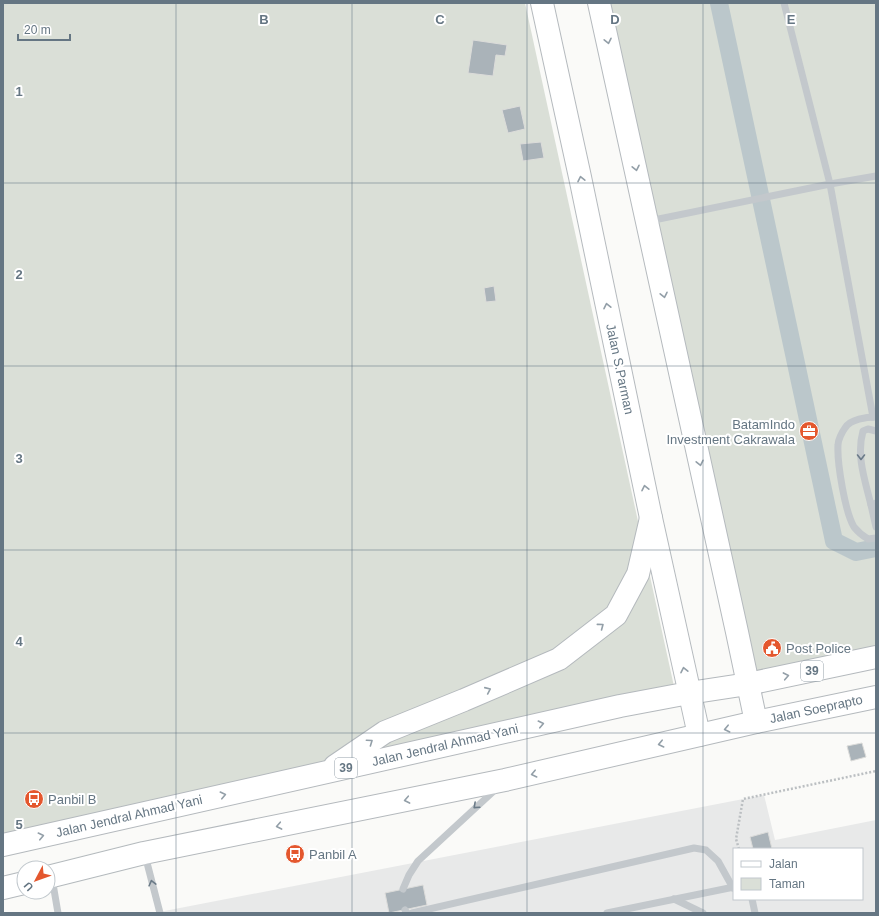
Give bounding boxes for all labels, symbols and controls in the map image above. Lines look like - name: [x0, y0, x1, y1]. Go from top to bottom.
- text: B: [259, 12, 269, 27]
- text: C: [435, 12, 445, 27]
- text: D: [610, 12, 620, 27]
- text: E: [787, 12, 796, 27]
- scale bar: [18, 16, 70, 42]
- text: 20 m: [24, 23, 51, 37]
- one-way arrow: [603, 38, 611, 44]
- text: 1: [15, 84, 23, 99]
- one-way arrow: [631, 165, 639, 171]
- one-way arrow: [577, 175, 585, 182]
- text: 2: [15, 267, 23, 282]
- one-way arrow: [659, 292, 667, 298]
- one-way arrow: [603, 303, 612, 309]
- street label: Jalan S.Parman: [603, 322, 637, 416]
- place label: BatamIndo Investment Cakrawala: [666, 417, 796, 447]
- office icon: BatamIndo Investment Cakrawala: [798, 420, 820, 442]
- text: 3: [15, 451, 23, 466]
- one-way arrow: [857, 454, 865, 460]
- one-way arrow: [696, 460, 704, 466]
- one-way arrow: [641, 485, 649, 491]
- one-way arrow: [597, 624, 604, 631]
- text: 4: [15, 634, 23, 649]
- public building icon: Post Police: [761, 637, 783, 659]
- place label: Post Police: [786, 641, 851, 656]
- road number: 39: [801, 661, 823, 681]
- one-way arrow: [681, 667, 689, 673]
- one-way arrow: [783, 673, 790, 681]
- one-way arrow: [485, 686, 492, 694]
- street label: Jalan Soeprapto: [768, 692, 864, 726]
- one-way arrow: [537, 720, 544, 728]
- street label: Jalan Jendral Ahmad Yani: [370, 721, 520, 769]
- one-way arrow: [724, 724, 730, 732]
- one-way arrow: [366, 739, 373, 747]
- one-way arrow: [658, 740, 664, 748]
- road number: 39: [335, 758, 357, 778]
- one-way arrow: [531, 769, 537, 777]
- bus stop icon: Panbil B: [23, 788, 45, 810]
- place label: Panbil B: [48, 792, 96, 807]
- street label: Jalan Jendral Ahmad Yani: [54, 792, 204, 840]
- one-way arrow: [219, 792, 226, 800]
- one-way arrow: [404, 796, 410, 804]
- one-way arrow: [474, 802, 481, 809]
- text: 5: [15, 817, 23, 832]
- one-way arrow: [276, 821, 283, 829]
- one-way arrow: [38, 833, 44, 841]
- bus stop icon: Panbil A: [284, 843, 306, 865]
- place label: Panbil A: [309, 847, 357, 862]
- legend: [733, 848, 863, 900]
- text: Jalan: [769, 857, 798, 871]
- north arrow: [16, 860, 56, 900]
- text: Taman: [769, 877, 805, 891]
- text: U: [21, 880, 36, 893]
- one-way arrow: [148, 880, 157, 887]

